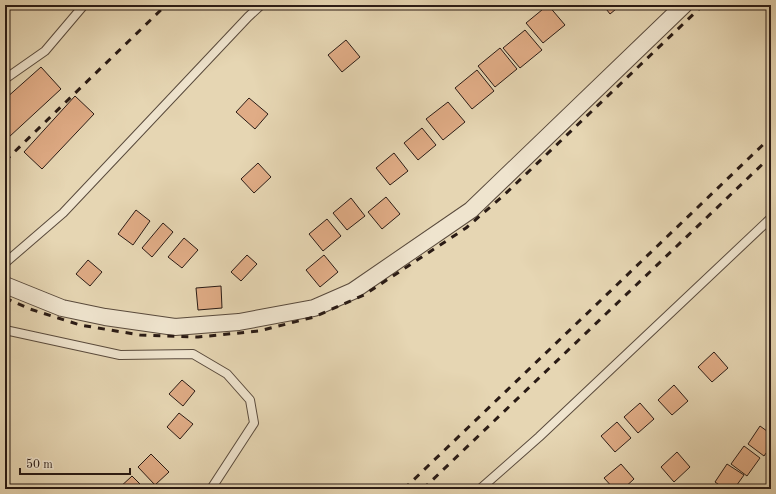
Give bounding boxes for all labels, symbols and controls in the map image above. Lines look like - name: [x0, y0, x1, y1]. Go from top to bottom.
- scale bar: [20, 450, 130, 476]
- text: 50 m: [26, 458, 53, 471]

